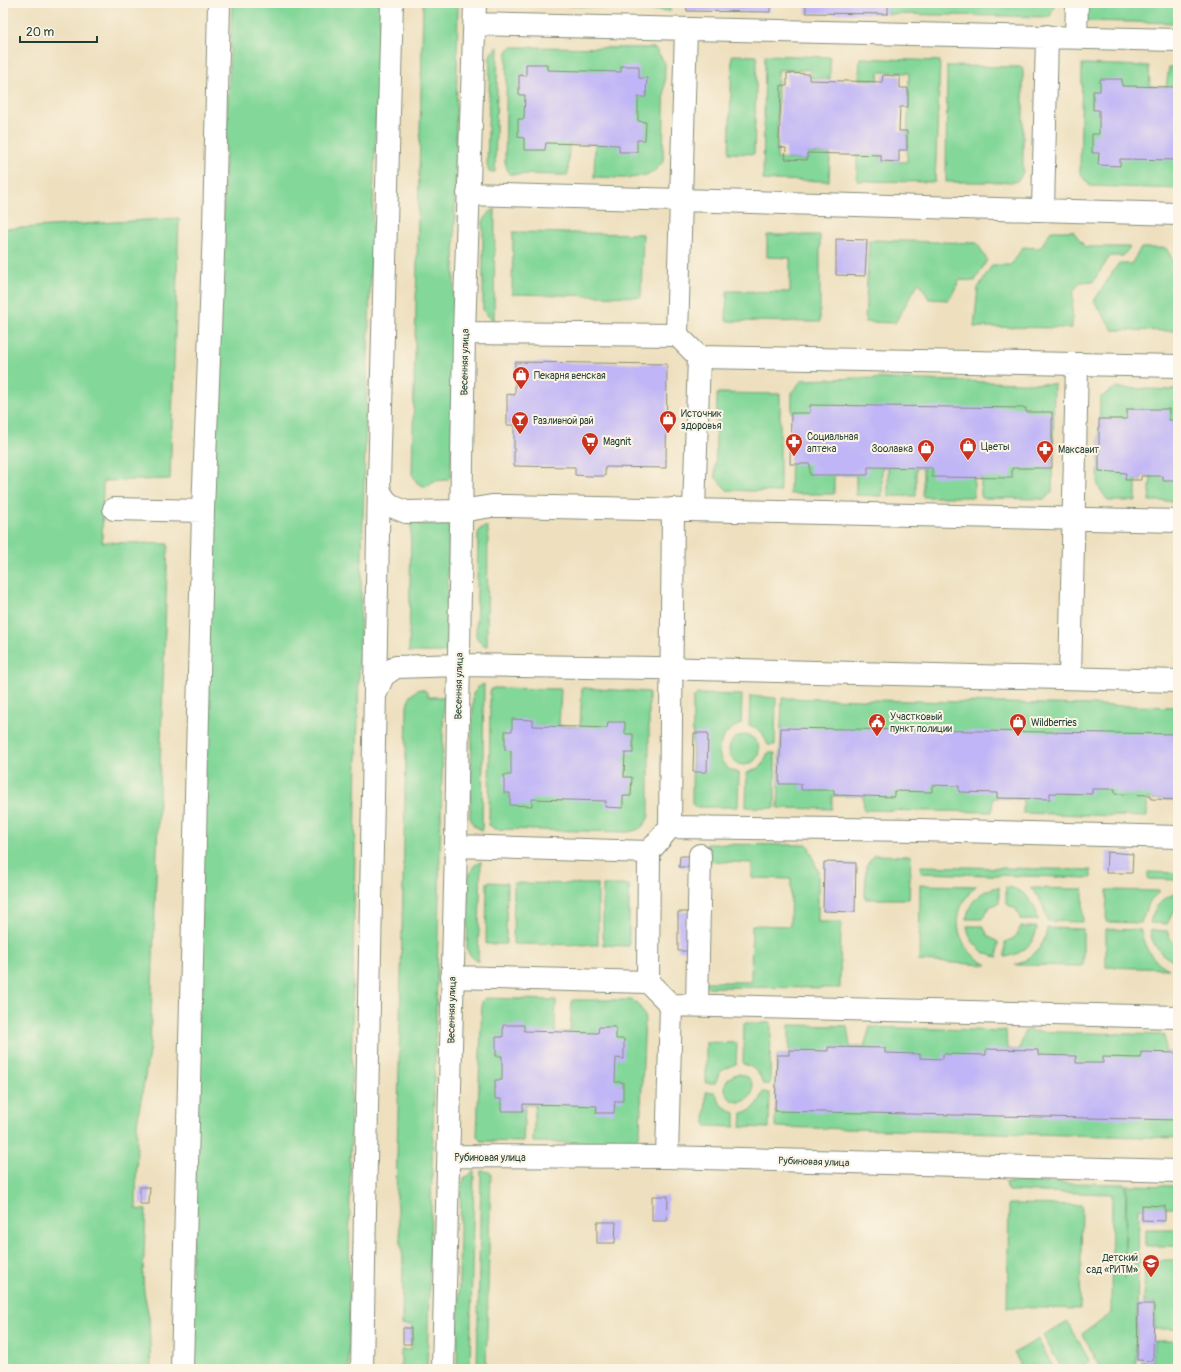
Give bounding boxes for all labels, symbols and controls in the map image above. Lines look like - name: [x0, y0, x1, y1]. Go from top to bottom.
- scale bar: [20, 18, 97, 44]
- text: 20 m: [26, 25, 55, 40]
- street label: Весенняя улица: [458, 328, 472, 396]
- shop icon: Пекарня венская: [511, 365, 531, 390]
- place label: Пекарня венская: [534, 370, 606, 382]
- place label: Источник здоровья: [681, 408, 722, 432]
- shop icon: Источник здоровья: [658, 409, 678, 434]
- bar icon: Разливной рай: [510, 410, 530, 435]
- place label: Разливной рай: [533, 415, 594, 427]
- supermarket icon: Magnit: [580, 431, 600, 456]
- place label: Социальная аптека: [807, 431, 858, 455]
- pharmacy icon: Социальная аптека: [784, 432, 804, 457]
- place label: Magnit: [603, 436, 632, 448]
- shop icon: Цветы: [958, 436, 978, 461]
- shop icon: Зоолавка: [916, 438, 936, 463]
- pharmacy icon: Максавит: [1035, 439, 1055, 464]
- place label: Цветы: [981, 441, 1009, 453]
- place label: Зоолавка: [872, 443, 913, 455]
- place label: Максавит: [1058, 444, 1099, 456]
- street label: Весенняя улица: [452, 652, 466, 720]
- place label: Участковый пункт полиции: [890, 711, 953, 735]
- public building icon: Участковый пункт полиции: [867, 712, 887, 737]
- shop icon: Wildberries: [1008, 712, 1028, 737]
- place label: Wildberries: [1031, 717, 1077, 729]
- street label: Весенняя улица: [445, 976, 459, 1044]
- street label: Рубиновая улица: [454, 1152, 526, 1164]
- street label: Рубиновая улица: [778, 1155, 850, 1169]
- place label: Детский сад «РИТМ»: [1086, 1252, 1138, 1276]
- school or university icon: Детский сад «РИТМ»: [1141, 1253, 1161, 1278]

